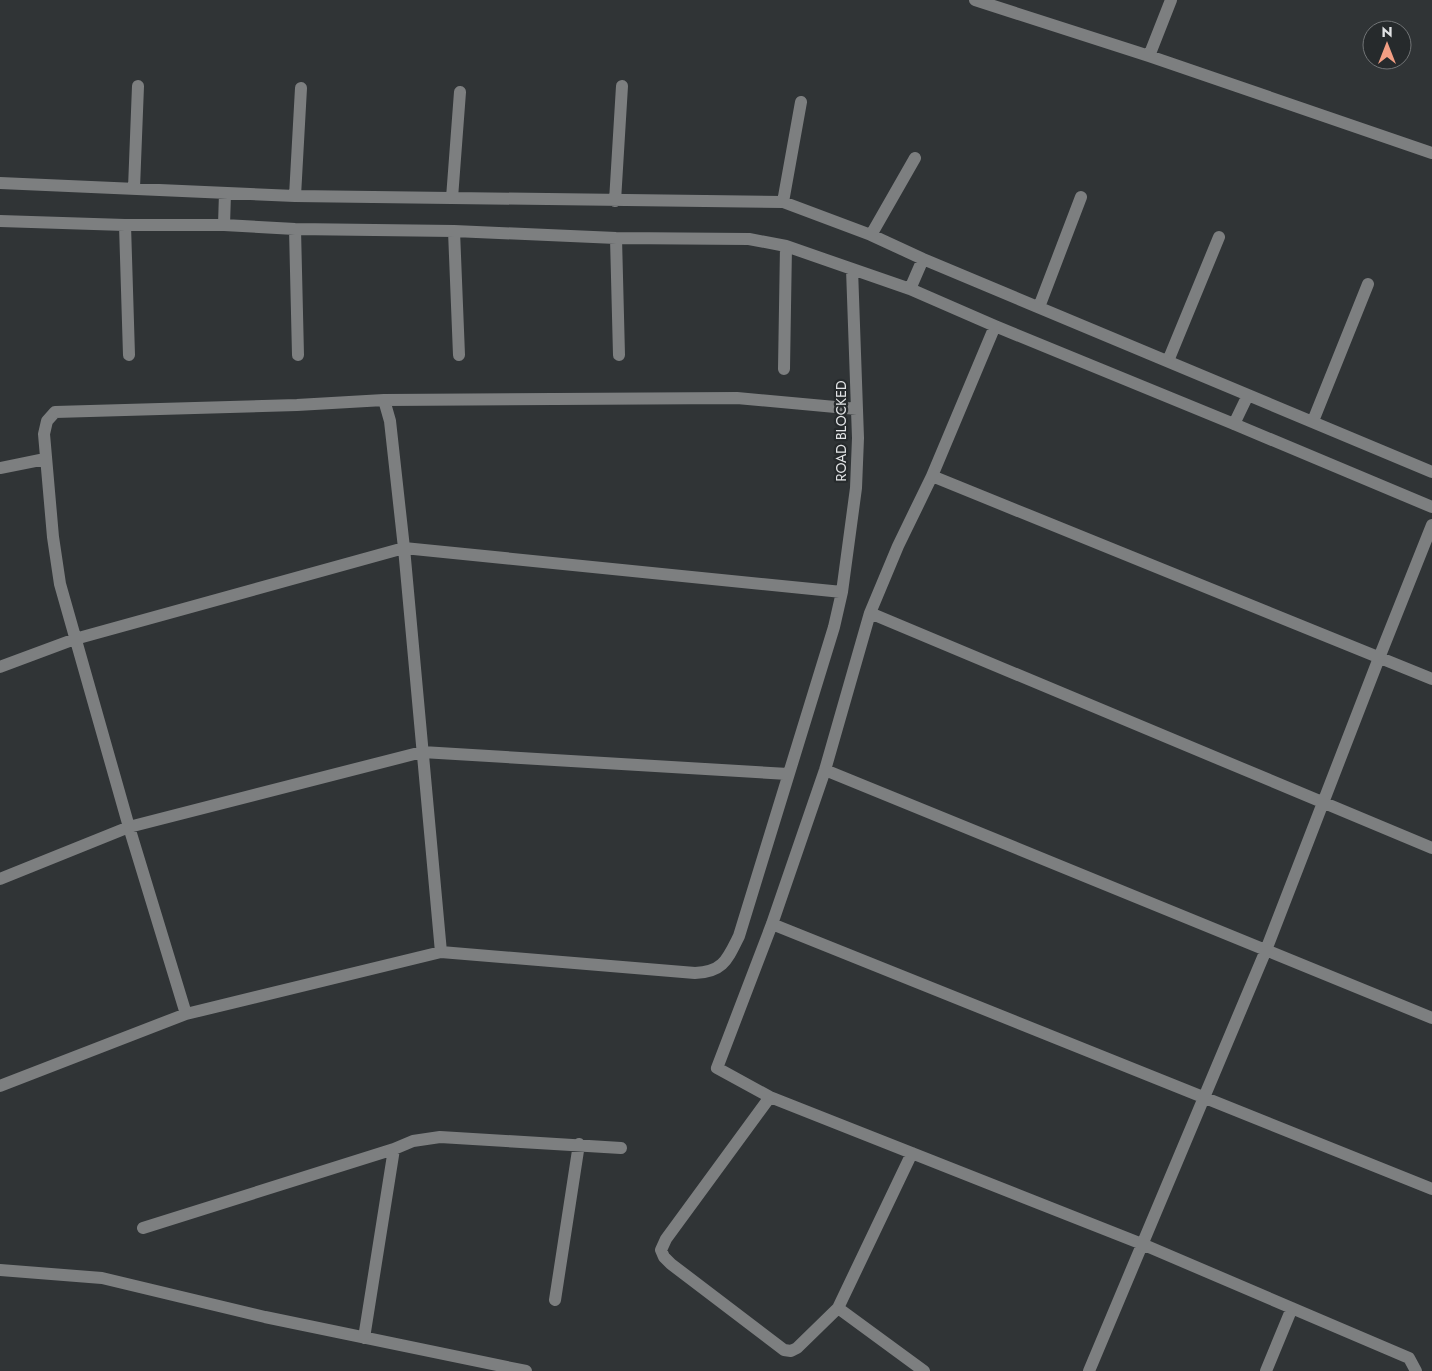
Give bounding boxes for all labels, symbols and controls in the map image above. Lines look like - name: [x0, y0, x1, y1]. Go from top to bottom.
- north arrow: [1362, 20, 1412, 70]
- text: N: [1381, 22, 1393, 42]
- street label: ROAD BLOCKED: [831, 381, 851, 481]

